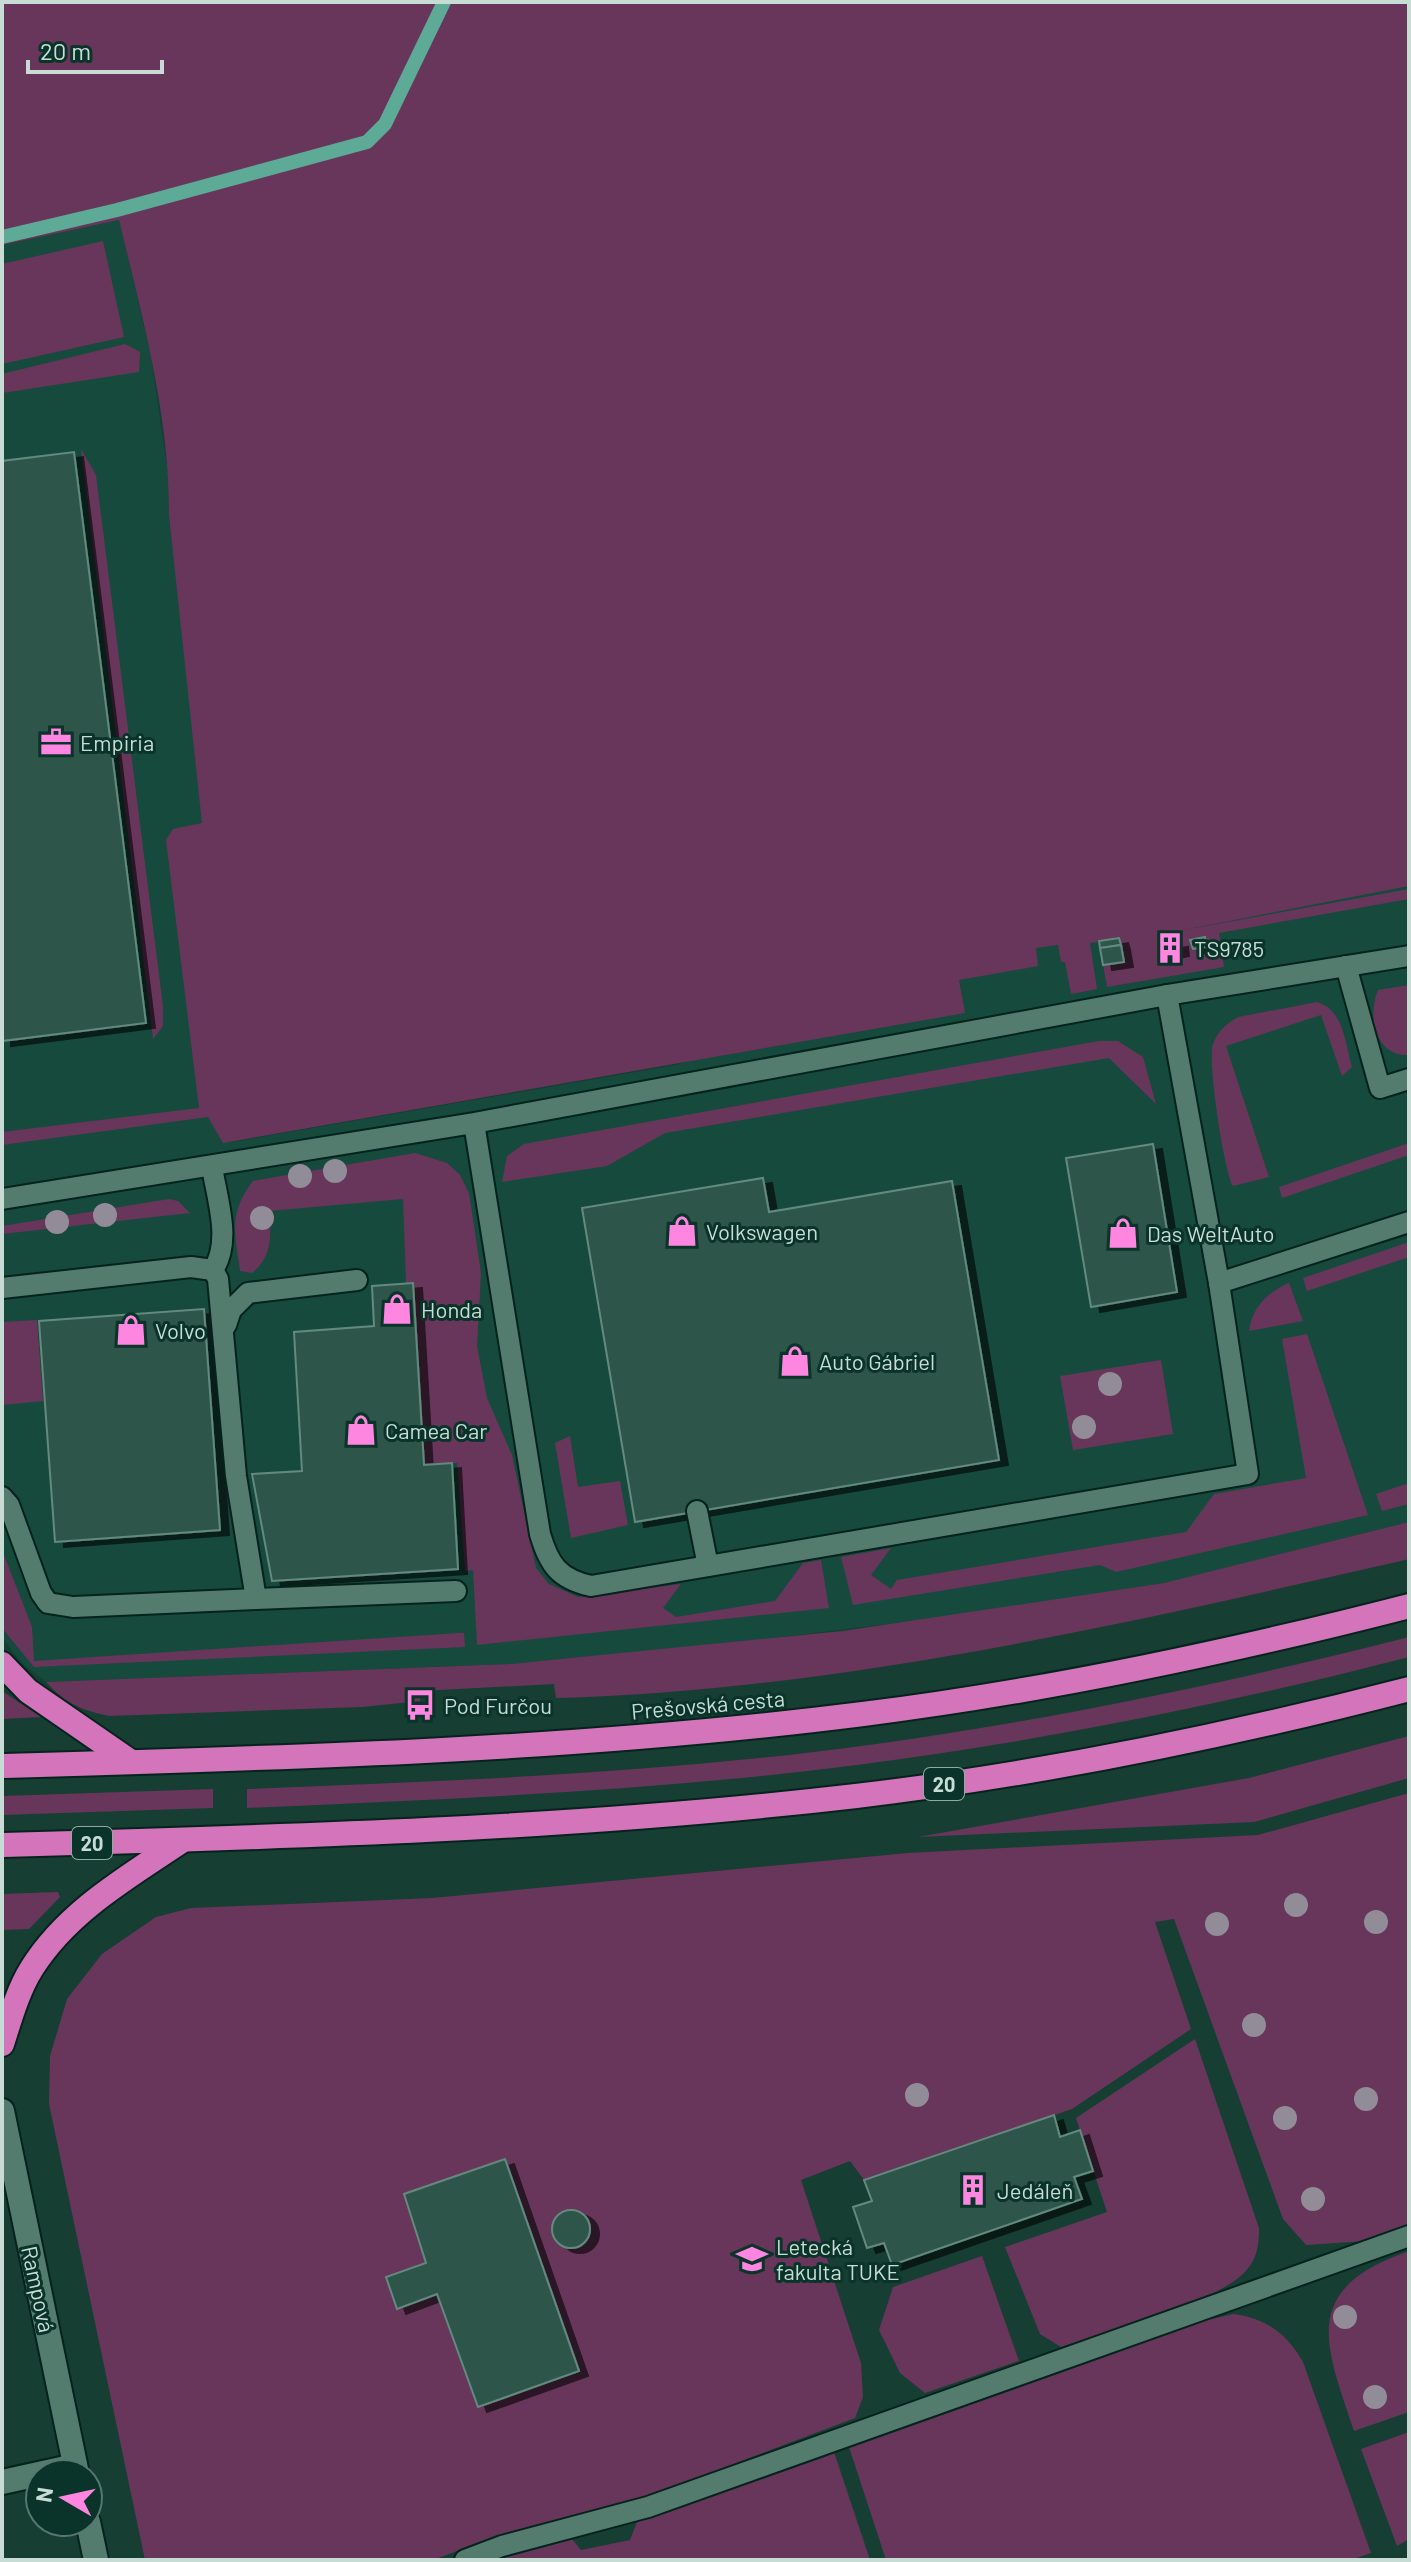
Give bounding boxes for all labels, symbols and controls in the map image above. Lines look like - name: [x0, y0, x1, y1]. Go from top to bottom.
- scale bar: [28, 24, 162, 74]
- text: 20 m: [40, 36, 91, 65]
- office icon: Empiria: [39, 725, 73, 759]
- place label: Empiria: [80, 729, 154, 755]
- building icon: TS9785: [1153, 931, 1187, 965]
- place label: TS9785: [1194, 935, 1264, 961]
- shop icon: Volkswagen: [665, 1214, 699, 1248]
- shop icon: Das WeltAuto: [1106, 1216, 1140, 1250]
- place label: Volkswagen: [706, 1218, 818, 1244]
- place label: Das WeltAuto: [1147, 1220, 1275, 1246]
- shop icon: Honda: [380, 1292, 414, 1326]
- place label: Honda: [421, 1296, 482, 1322]
- shop icon: Volvo: [114, 1313, 148, 1347]
- place label: Volvo: [155, 1317, 206, 1343]
- shop icon: Auto Gábriel: [778, 1344, 812, 1378]
- place label: Auto Gábriel: [819, 1348, 935, 1374]
- shop icon: Camea Car: [344, 1413, 378, 1447]
- place label: Camea Car: [385, 1417, 487, 1443]
- street label: Prešovská cesta: [630, 1684, 786, 1724]
- bus stop icon: Pod Furčou: [403, 1688, 437, 1722]
- place label: Pod Furčou: [444, 1692, 552, 1718]
- road number: 20: [924, 1768, 964, 1800]
- road number: 20: [72, 1827, 112, 1859]
- building icon: Jedáleň: [956, 2173, 990, 2207]
- place label: Jedáleň: [997, 2177, 1073, 2203]
- place label: Letecká fakulta TUKE: [776, 2233, 900, 2284]
- school or university icon: Letecká fakulta TUKE: [735, 2242, 769, 2276]
- street label: Rampová: [17, 2243, 61, 2335]
- north arrow: [24, 2458, 104, 2538]
- text: N: [29, 2485, 57, 2504]

